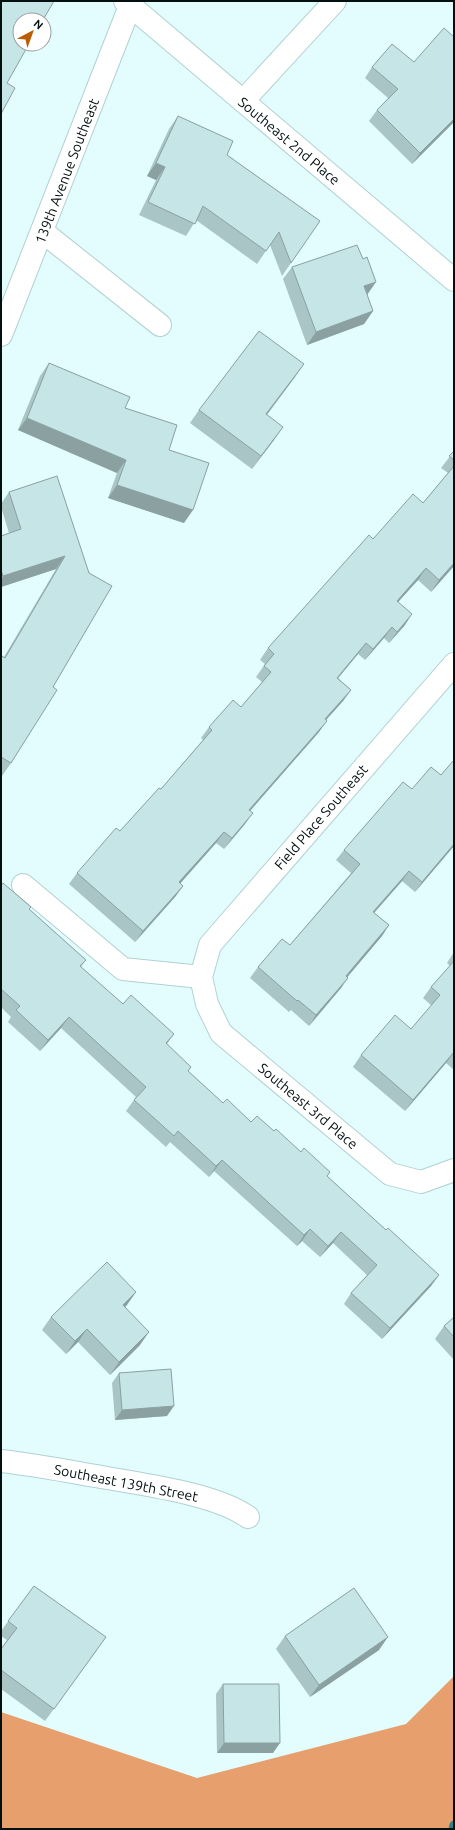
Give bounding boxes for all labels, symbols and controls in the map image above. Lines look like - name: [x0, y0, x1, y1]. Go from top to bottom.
- north arrow: [12, 12, 52, 52]
- text: N: [32, 17, 46, 32]
- street label: Southeast 2nd Place: [235, 94, 343, 188]
- street label: 139th Avenue Southeast: [32, 96, 102, 246]
- street label: Field Place Southeast: [271, 761, 371, 873]
- street label: Southeast 3rd Place: [255, 1060, 361, 1152]
- street label: Southeast 139th Street: [53, 1461, 200, 1505]

